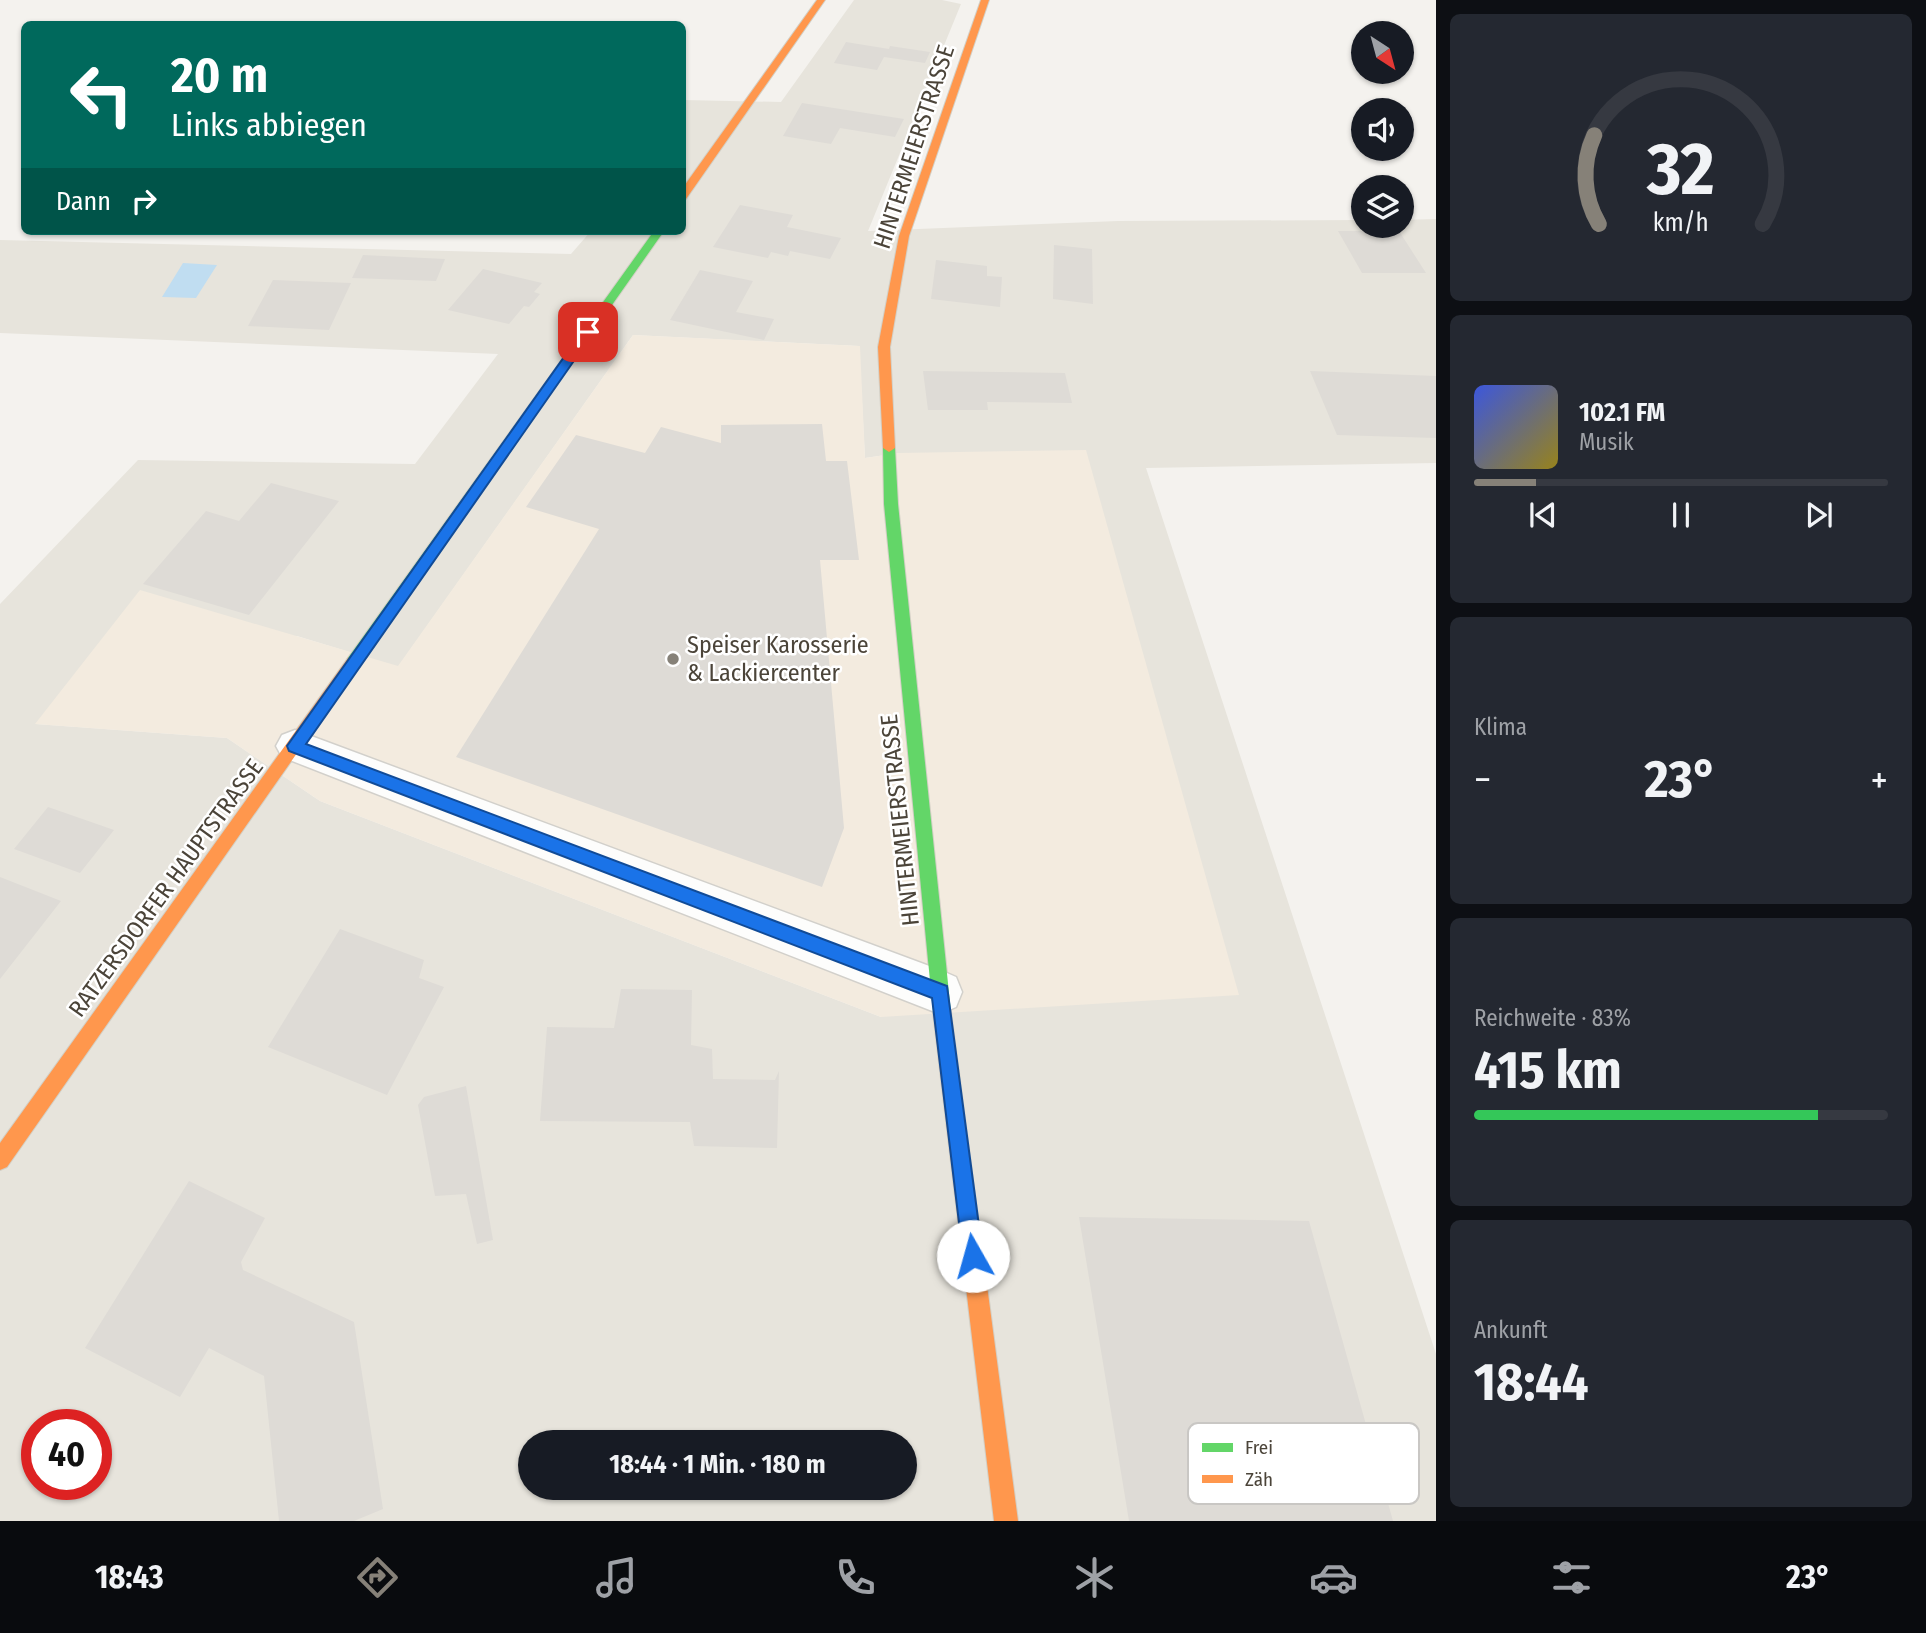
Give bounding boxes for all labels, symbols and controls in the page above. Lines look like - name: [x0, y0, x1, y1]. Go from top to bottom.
- north arrow: [1351, 21, 1414, 84]
- map controls: [1351, 21, 1414, 238]
- street label: HINTERMEIERSTRASSE: [868, 42, 960, 252]
- text: 20 m: [171, 46, 268, 105]
- icon: left: [56, 49, 147, 140]
- button: sound: [1351, 98, 1414, 161]
- text: Links abbiegen: [171, 106, 367, 144]
- text: 32: [1646, 126, 1715, 213]
- button: layers: [1351, 175, 1414, 238]
- icon: right: [125, 182, 163, 220]
- text: Dann: [56, 186, 111, 217]
- text: km/h: [1653, 208, 1709, 238]
- pin: [558, 302, 618, 362]
- icon: arrive: [569, 313, 607, 351]
- text: 102.1 FM: [1579, 397, 1665, 428]
- text: Musik: [1579, 428, 1634, 456]
- icon: previous: [1524, 496, 1562, 534]
- icon: pause: [1662, 496, 1700, 534]
- icon: next: [1800, 496, 1838, 534]
- place label: Speiser Karosserie & Lackiercenter: [687, 631, 869, 687]
- marker: Speiser Karosserie & Lackiercenter: [665, 651, 681, 667]
- street label: HINTERMEIERSTRASSE: [875, 713, 925, 927]
- text: Klima: [1474, 713, 1527, 741]
- text: 23°: [1644, 748, 1717, 811]
- street label: RATZERSDORFER HAUPTSTRASSE: [63, 754, 269, 1022]
- text: −: [1474, 757, 1491, 803]
- text: +: [1871, 757, 1888, 803]
- text: Reichweite · 83%: [1474, 1004, 1631, 1032]
- text: 415 km: [1474, 1039, 1622, 1102]
- position arrow: [936, 1219, 1010, 1293]
- text: Ankunft: [1474, 1316, 1548, 1344]
- text: 18:44: [1474, 1351, 1589, 1414]
- speed limit sign: 40: [21, 1409, 112, 1500]
- legend: [1188, 1423, 1419, 1504]
- text: Frei: [1245, 1436, 1273, 1459]
- text: 18:44 · 1 Min. · 180 m: [609, 1449, 826, 1480]
- text: Zäh: [1245, 1468, 1273, 1491]
- icon: directions: [353, 1553, 402, 1602]
- icon: music: [592, 1553, 641, 1602]
- icon: phone: [831, 1553, 880, 1602]
- icon: climate: [1070, 1553, 1119, 1602]
- icon: car: [1309, 1553, 1358, 1602]
- icon: filters: [1547, 1553, 1596, 1602]
- text: 18:43: [95, 1558, 164, 1596]
- text: 23°: [1786, 1558, 1831, 1596]

